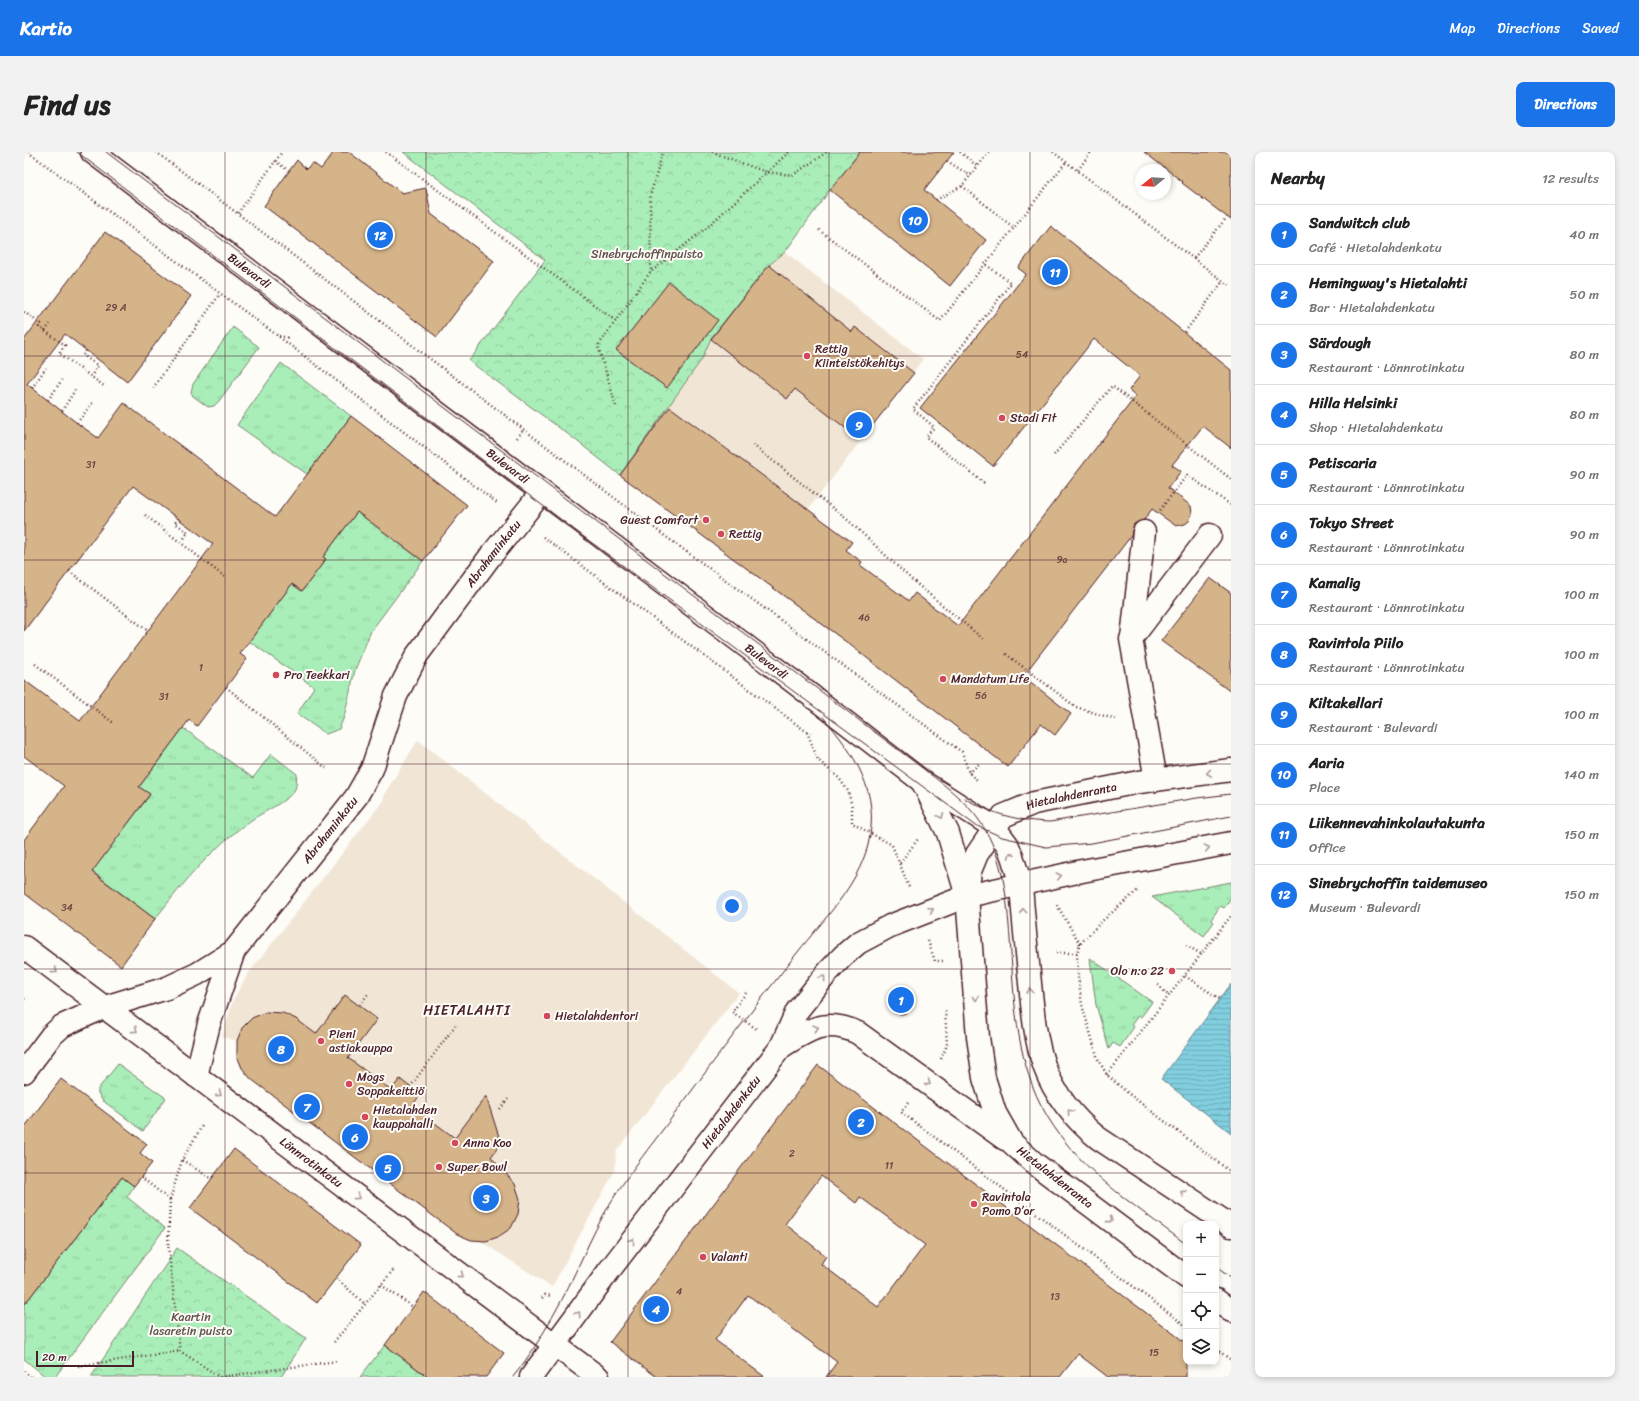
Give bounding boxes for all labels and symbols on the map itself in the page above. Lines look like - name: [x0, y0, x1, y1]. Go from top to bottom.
- north arrow: [1135, 164, 1171, 200]
- pin: 10: [902, 205, 928, 235]
- pin: 12: [367, 220, 393, 250]
- park label: Sinebrychoffinpuisto: [591, 243, 703, 265]
- street label: Bulevardi: [223, 247, 276, 295]
- pin: 11: [1042, 257, 1068, 287]
- house number: 29 A: [105, 299, 127, 317]
- place label: Rettig Kiinteistökehitys: [815, 338, 905, 374]
- house number: 54: [1016, 346, 1028, 364]
- marker: Rettig Kiinteistökehitys: [802, 351, 812, 361]
- place label: Stadi Fit: [1010, 407, 1057, 429]
- pin: 9: [846, 410, 872, 440]
- marker: Stadi Fit: [997, 413, 1007, 423]
- street label: Bulevardi: [481, 442, 535, 490]
- house number: 31: [86, 456, 96, 474]
- place label: Guest Comfort: [620, 509, 699, 531]
- street label: Abrahaminkatu: [459, 514, 527, 593]
- marker: Guest Comfort: [701, 515, 711, 525]
- place label: Rettig: [729, 523, 762, 545]
- marker: Rettig: [716, 529, 726, 539]
- house number: 9a: [1056, 551, 1068, 569]
- house number: 46: [858, 609, 870, 627]
- street label: Bulevardi: [740, 638, 793, 685]
- house number: 1: [199, 659, 203, 677]
- place label: Pro Teekkari: [284, 664, 350, 686]
- place label: Mandatum Life: [951, 668, 1029, 690]
- marker: Pro Teekkari: [271, 670, 281, 680]
- marker: Mandatum Life: [938, 674, 948, 684]
- house number: 56: [975, 687, 987, 705]
- house number: 31: [159, 688, 169, 706]
- one-way arrow: [1206, 768, 1212, 777]
- street label: Hietalahdenranta: [1022, 776, 1119, 816]
- street label: Abrahaminkatu: [296, 791, 364, 869]
- one-way arrow: [936, 812, 944, 820]
- one-way arrow: [1204, 844, 1210, 852]
- one-way arrow: [1008, 851, 1016, 858]
- one-way arrow: [1055, 873, 1062, 881]
- your location: [722, 896, 742, 916]
- house number: 34: [61, 899, 73, 917]
- one-way arrow: [928, 906, 935, 914]
- one-way arrow: [1019, 908, 1028, 914]
- place label: Olo n:o 22: [1110, 960, 1164, 982]
- one-way arrow: [51, 966, 58, 973]
- marker: Olo n:o 22: [1167, 966, 1177, 976]
- one-way arrow: [818, 975, 826, 982]
- pin: 1: [888, 985, 914, 1015]
- one-way arrow: [1026, 987, 1035, 994]
- one-way arrow: [971, 995, 980, 1001]
- district label: HIETALAHTI: [423, 998, 511, 1023]
- place label: Hietalahdentori: [555, 1005, 639, 1027]
- marker: Hietalahdentori: [542, 1011, 552, 1021]
- place label: Pieni astiakauppa: [329, 1023, 393, 1059]
- one-way arrow: [812, 1024, 819, 1033]
- one-way arrow: [131, 1026, 138, 1033]
- pin: 8: [268, 1034, 294, 1064]
- marker: Pieni astiakauppa: [316, 1036, 326, 1046]
- place label: Mogs Soppakeittiö: [357, 1066, 425, 1102]
- street label: Hietalahdenkatu: [695, 1070, 767, 1154]
- one-way arrow: [923, 1078, 930, 1085]
- marker: Mogs Soppakeittiö: [344, 1079, 354, 1089]
- one-way arrow: [215, 1089, 222, 1096]
- pin: 7: [294, 1092, 320, 1122]
- place label: Hietalahden kauppahalli: [373, 1099, 437, 1135]
- pin: 2: [848, 1107, 874, 1137]
- one-way arrow: [1067, 1109, 1074, 1117]
- marker: Hietalahden kauppahalli: [360, 1112, 370, 1122]
- pin: 6: [342, 1122, 368, 1152]
- street label: Lönnrotinkatu: [275, 1131, 348, 1194]
- place label: Anna Koo: [462, 1132, 512, 1154]
- marker: Anna Koo: [450, 1138, 460, 1148]
- street label: Hietalahdenranta: [1012, 1140, 1098, 1214]
- house number: 2: [789, 1145, 795, 1163]
- pin: 5: [375, 1153, 401, 1183]
- place label: Super Bowl: [447, 1156, 507, 1178]
- house number: 11: [885, 1157, 893, 1175]
- marker: Super Bowl: [434, 1162, 444, 1172]
- pin: 3: [473, 1183, 499, 1213]
- place label: Ravintola Pomo D’or: [982, 1186, 1035, 1222]
- one-way arrow: [1180, 1190, 1187, 1198]
- one-way arrow: [353, 1192, 360, 1199]
- marker: Ravintola Pomo D’or: [969, 1199, 979, 1209]
- one-way arrow: [1106, 1215, 1113, 1223]
- one-way arrow: [627, 1238, 634, 1245]
- place label: Valanti: [711, 1246, 748, 1268]
- marker: Valanti: [698, 1252, 708, 1262]
- one-way arrow: [457, 1270, 464, 1277]
- house number: 4: [676, 1283, 682, 1301]
- house number: 13: [1050, 1288, 1060, 1306]
- pin: 4: [643, 1294, 669, 1324]
- park label: Kaartin lasaretin puisto: [150, 1306, 232, 1342]
- one-way arrow: [573, 1311, 581, 1318]
- house number: 15: [1149, 1344, 1159, 1362]
- scale bar: [36, 1349, 134, 1368]

